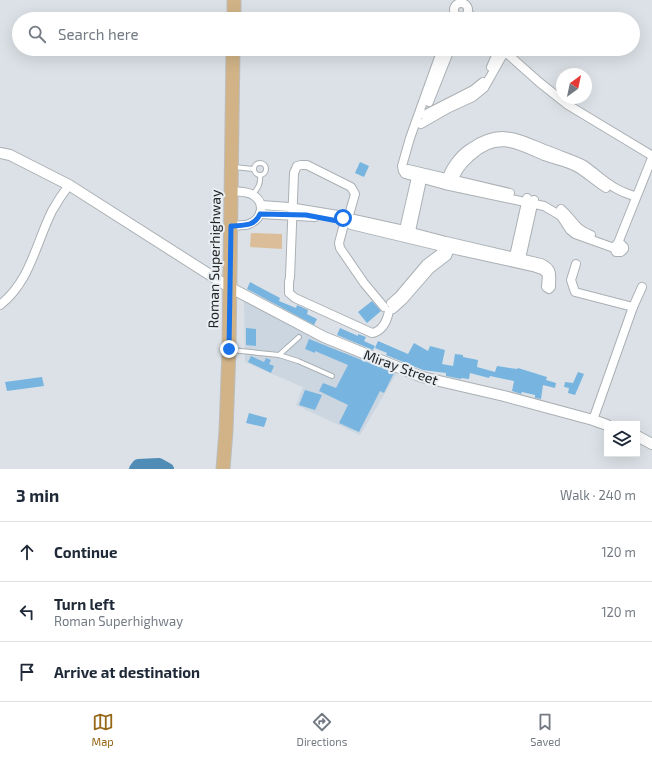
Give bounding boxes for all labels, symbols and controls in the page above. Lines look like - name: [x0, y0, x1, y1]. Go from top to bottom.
- search box: [12, 12, 640, 56]
- icon: search: [26, 23, 48, 45]
- text: Search here: [58, 25, 139, 43]
- north arrow: [556, 68, 592, 104]
- street label: Roman Superhighway: [204, 189, 224, 329]
- route start: [334, 209, 352, 227]
- route end: [220, 340, 238, 358]
- street label: Miray Street: [361, 346, 441, 388]
- map controls: [604, 421, 640, 457]
- button: layers: [604, 421, 640, 457]
- text: 3 min: [16, 485, 59, 505]
- text: Walk · 240 m: [560, 487, 636, 503]
- icon: ahead: [16, 541, 38, 563]
- text: Continue: [54, 543, 117, 561]
- text: 120 m: [601, 544, 636, 560]
- text: Turn left: [54, 595, 115, 613]
- icon: left: [16, 601, 38, 623]
- text: 120 m: [601, 604, 636, 620]
- text: Roman Superhighway: [54, 613, 183, 629]
- icon: arrive: [16, 661, 38, 683]
- text: Arrive at destination: [54, 663, 200, 681]
- tab: Map: [92, 711, 114, 748]
- tab: Directions: [297, 711, 347, 748]
- tab: Saved: [530, 711, 561, 748]

